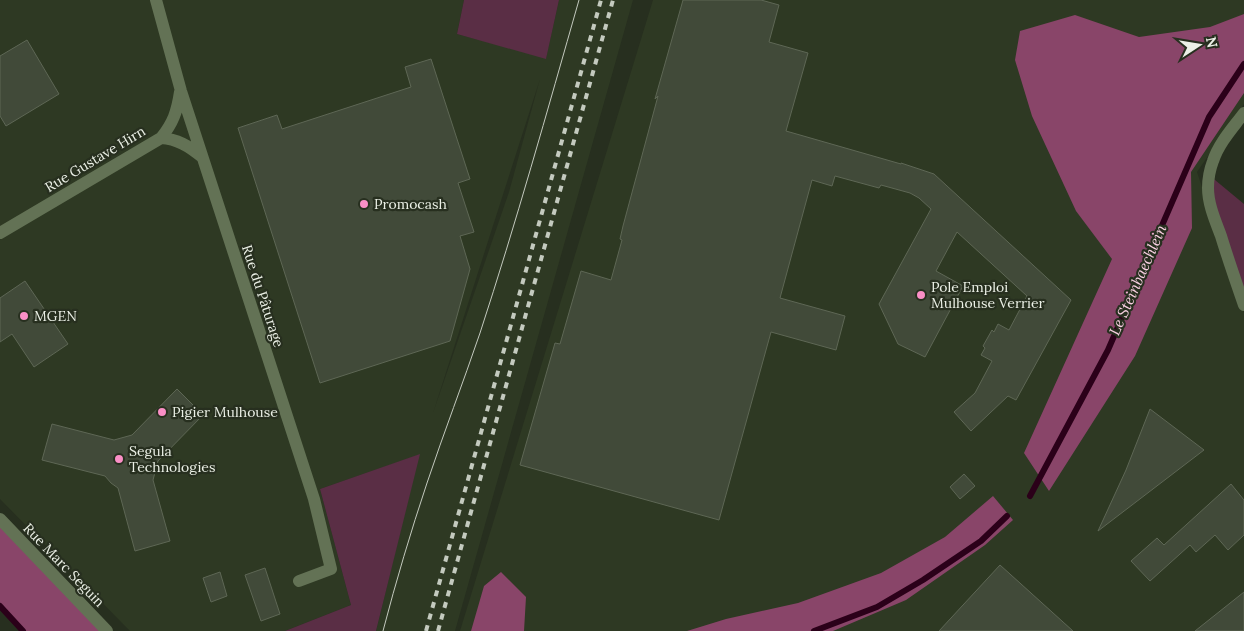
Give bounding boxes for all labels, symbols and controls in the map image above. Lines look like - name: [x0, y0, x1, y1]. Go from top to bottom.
- north arrow: [1174, 20, 1224, 70]
- text: N: [1202, 35, 1222, 50]
- street label: Rue Gustave Hirn: [42, 122, 149, 196]
- place label: Promocash: [374, 195, 447, 213]
- marker: Promocash: [358, 198, 370, 210]
- water label: Le Steinbaechlein: [1105, 221, 1171, 338]
- street label: Rue du Pâturage: [238, 243, 288, 350]
- place label: Pole Emploi Mulhouse Verrier: [931, 278, 1045, 312]
- marker: Pole Emploi Mulhouse Verrier: [915, 289, 927, 301]
- place label: MGEN: [34, 307, 77, 325]
- marker: MGEN: [18, 310, 30, 322]
- place label: Pigier Mulhouse: [172, 403, 278, 421]
- marker: Pigier Mulhouse: [156, 406, 168, 418]
- place label: Segula Technologies: [129, 442, 215, 476]
- marker: Segula Technologies: [113, 453, 125, 465]
- street label: Rue Marc Seguin: [19, 519, 109, 611]

